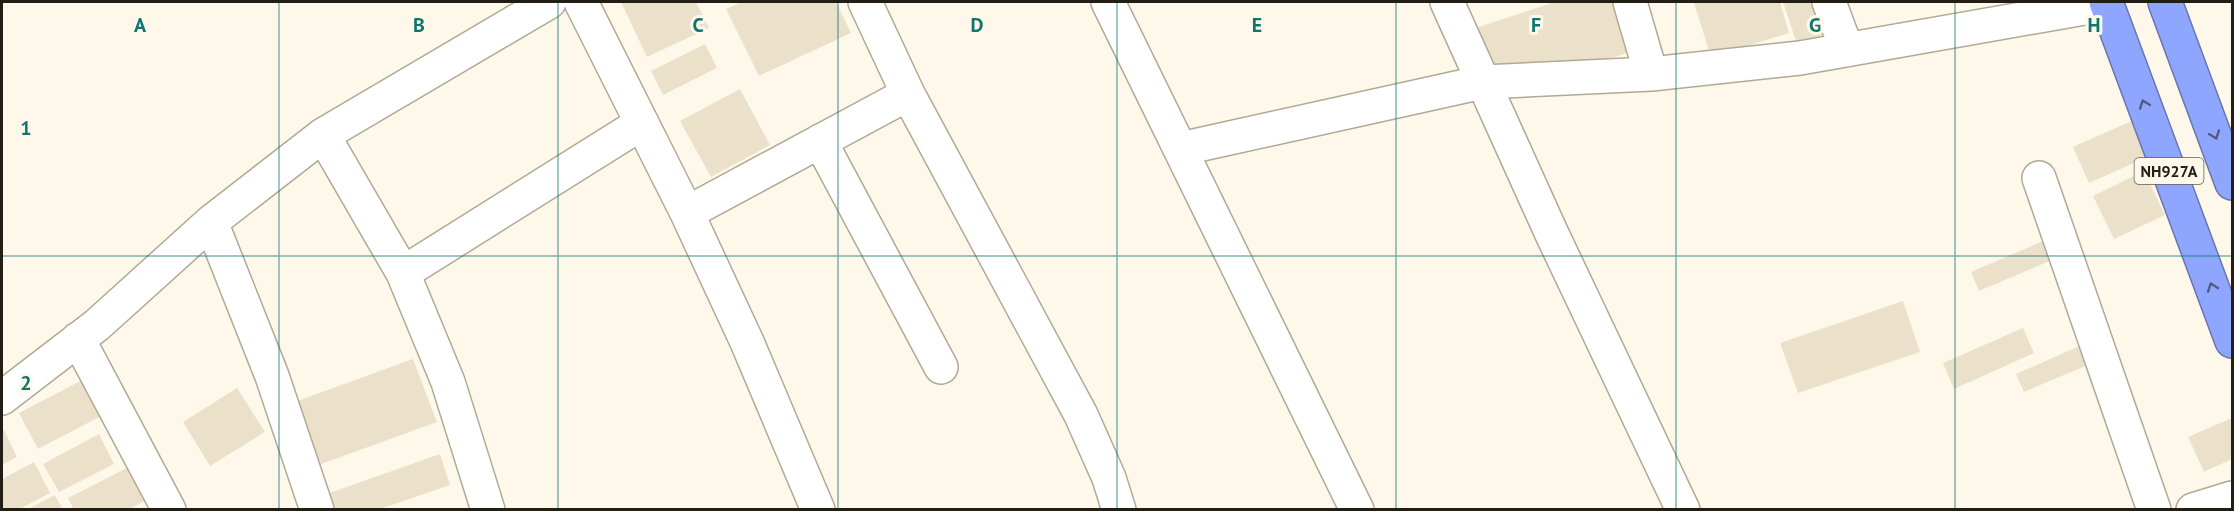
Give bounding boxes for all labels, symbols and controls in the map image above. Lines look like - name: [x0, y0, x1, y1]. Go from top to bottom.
- text: A: [134, 12, 147, 38]
- text: B: [413, 12, 425, 38]
- text: C: [692, 12, 704, 38]
- text: D: [971, 12, 984, 38]
- text: E: [1252, 12, 1262, 38]
- text: F: [1531, 12, 1541, 38]
- text: G: [1809, 12, 1821, 38]
- text: H: [2087, 12, 2101, 38]
- one-way arrow: [2139, 99, 2152, 110]
- text: 1: [20, 115, 32, 141]
- one-way arrow: [2207, 129, 2220, 140]
- road number: NH927A: [2134, 158, 2204, 184]
- one-way arrow: [2207, 282, 2220, 292]
- text: 2: [20, 370, 32, 396]

